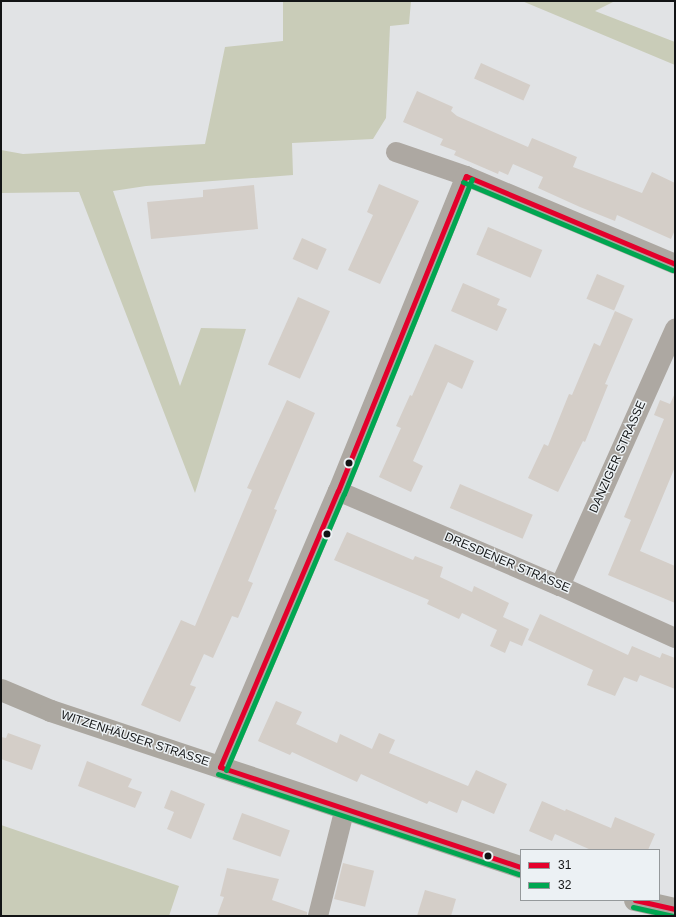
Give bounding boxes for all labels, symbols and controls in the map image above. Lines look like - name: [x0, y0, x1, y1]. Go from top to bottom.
- street label: DANZIGER STRASSE: [587, 399, 649, 515]
- unlabelled marker: [344, 458, 354, 468]
- unlabelled marker: [322, 529, 332, 539]
- street label: DRESDENER STRASSE: [442, 530, 572, 596]
- street label: WITZENHÄUSER STRASSE: [59, 708, 211, 770]
- legend: [520, 849, 660, 901]
- unlabelled marker: [483, 851, 493, 861]
- text: 31: [558, 858, 571, 872]
- text: 32: [558, 878, 571, 892]

